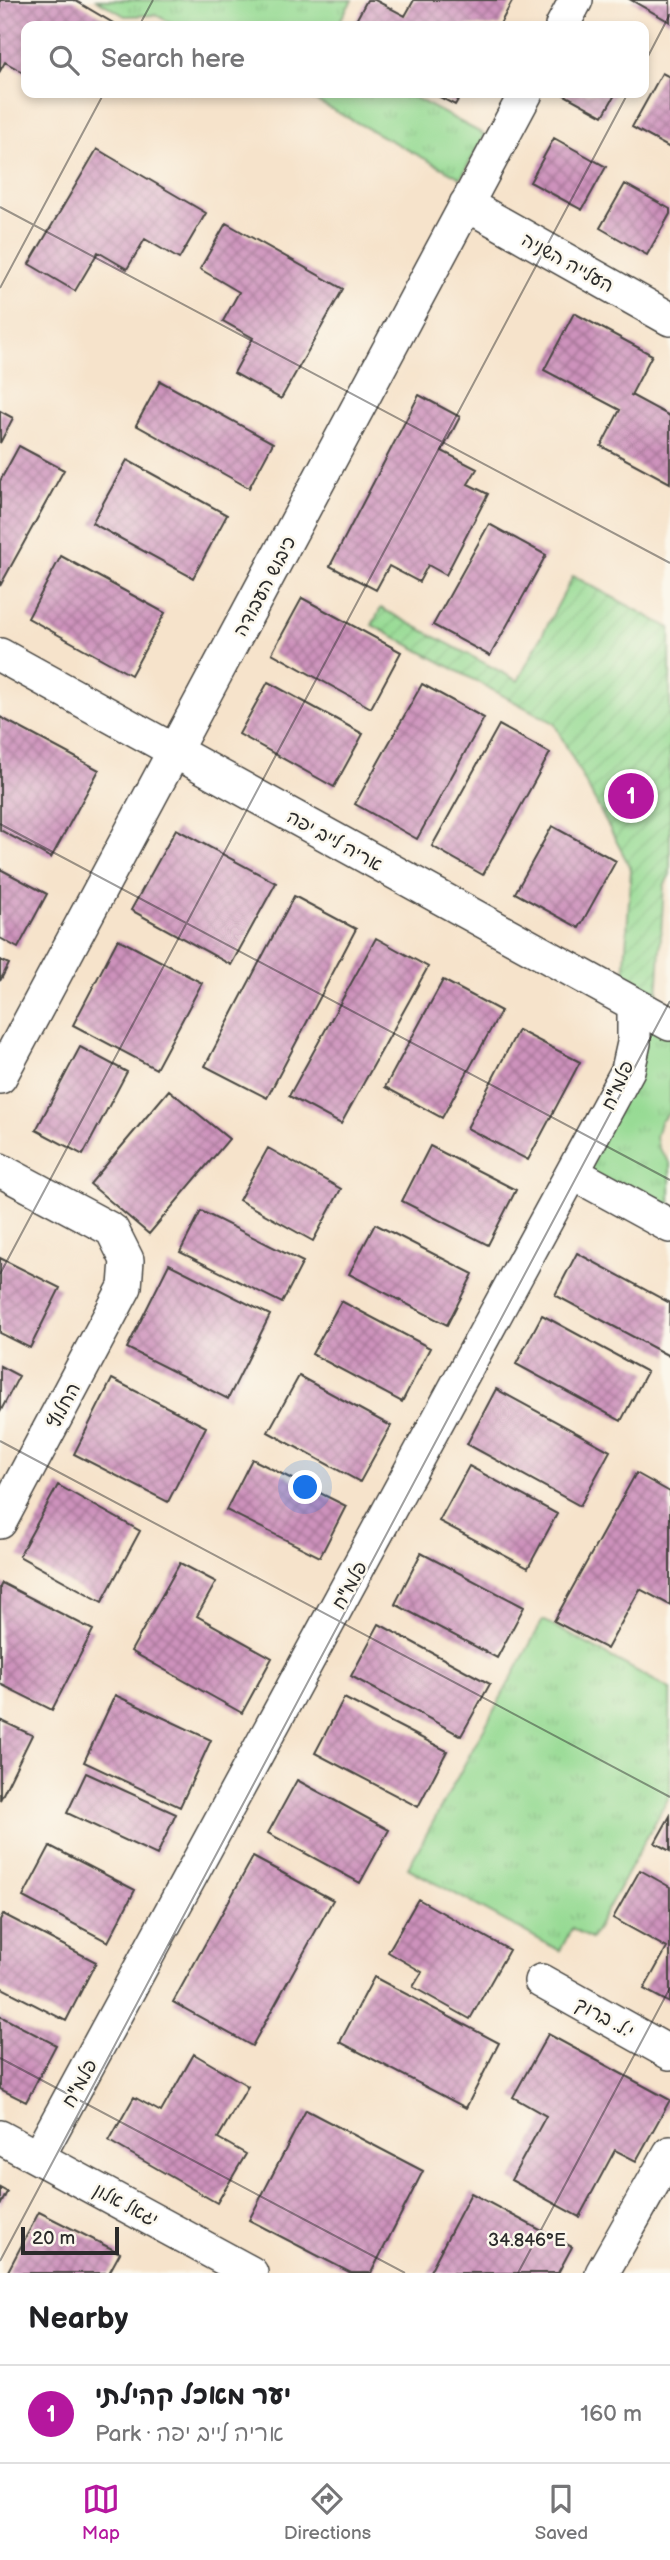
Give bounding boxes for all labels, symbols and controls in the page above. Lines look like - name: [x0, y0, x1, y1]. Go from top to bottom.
- search box: [21, 21, 649, 98]
- icon: search: [45, 41, 83, 79]
- text: Search here: [101, 44, 245, 75]
- street label: העלייה השניה: [517, 229, 617, 298]
- street label: כיבוש העבודה: [229, 533, 301, 641]
- pin: 1: [608, 770, 654, 822]
- street label: אריה לייב יפה: [283, 806, 386, 877]
- street label: פלמ"ח: [597, 1057, 639, 1114]
- street label: החלוץ: [43, 1379, 86, 1432]
- your location: [288, 1470, 322, 1504]
- street label: פלמ"ח: [328, 1558, 373, 1614]
- street label: י.ל. ברוך: [571, 1993, 638, 2044]
- street label: פלמ"ח: [58, 2056, 103, 2112]
- street label: יגאל אלון: [89, 2179, 162, 2232]
- scale bar: [21, 2224, 119, 2256]
- text: 20 m: [32, 2227, 75, 2250]
- text: 34.846°E: [488, 2230, 566, 2251]
- text: Nearby: [28, 2301, 128, 2337]
- text: יער מאכל קהילתי: [95, 2381, 291, 2412]
- text: 1: [46, 2400, 56, 2428]
- text: 160 m: [580, 2400, 642, 2428]
- text: Park · אריה לייב יפה: [95, 2420, 284, 2448]
- tab: Map: [82, 2480, 120, 2545]
- tab: Directions: [284, 2480, 371, 2545]
- tab: Saved: [535, 2480, 588, 2545]

